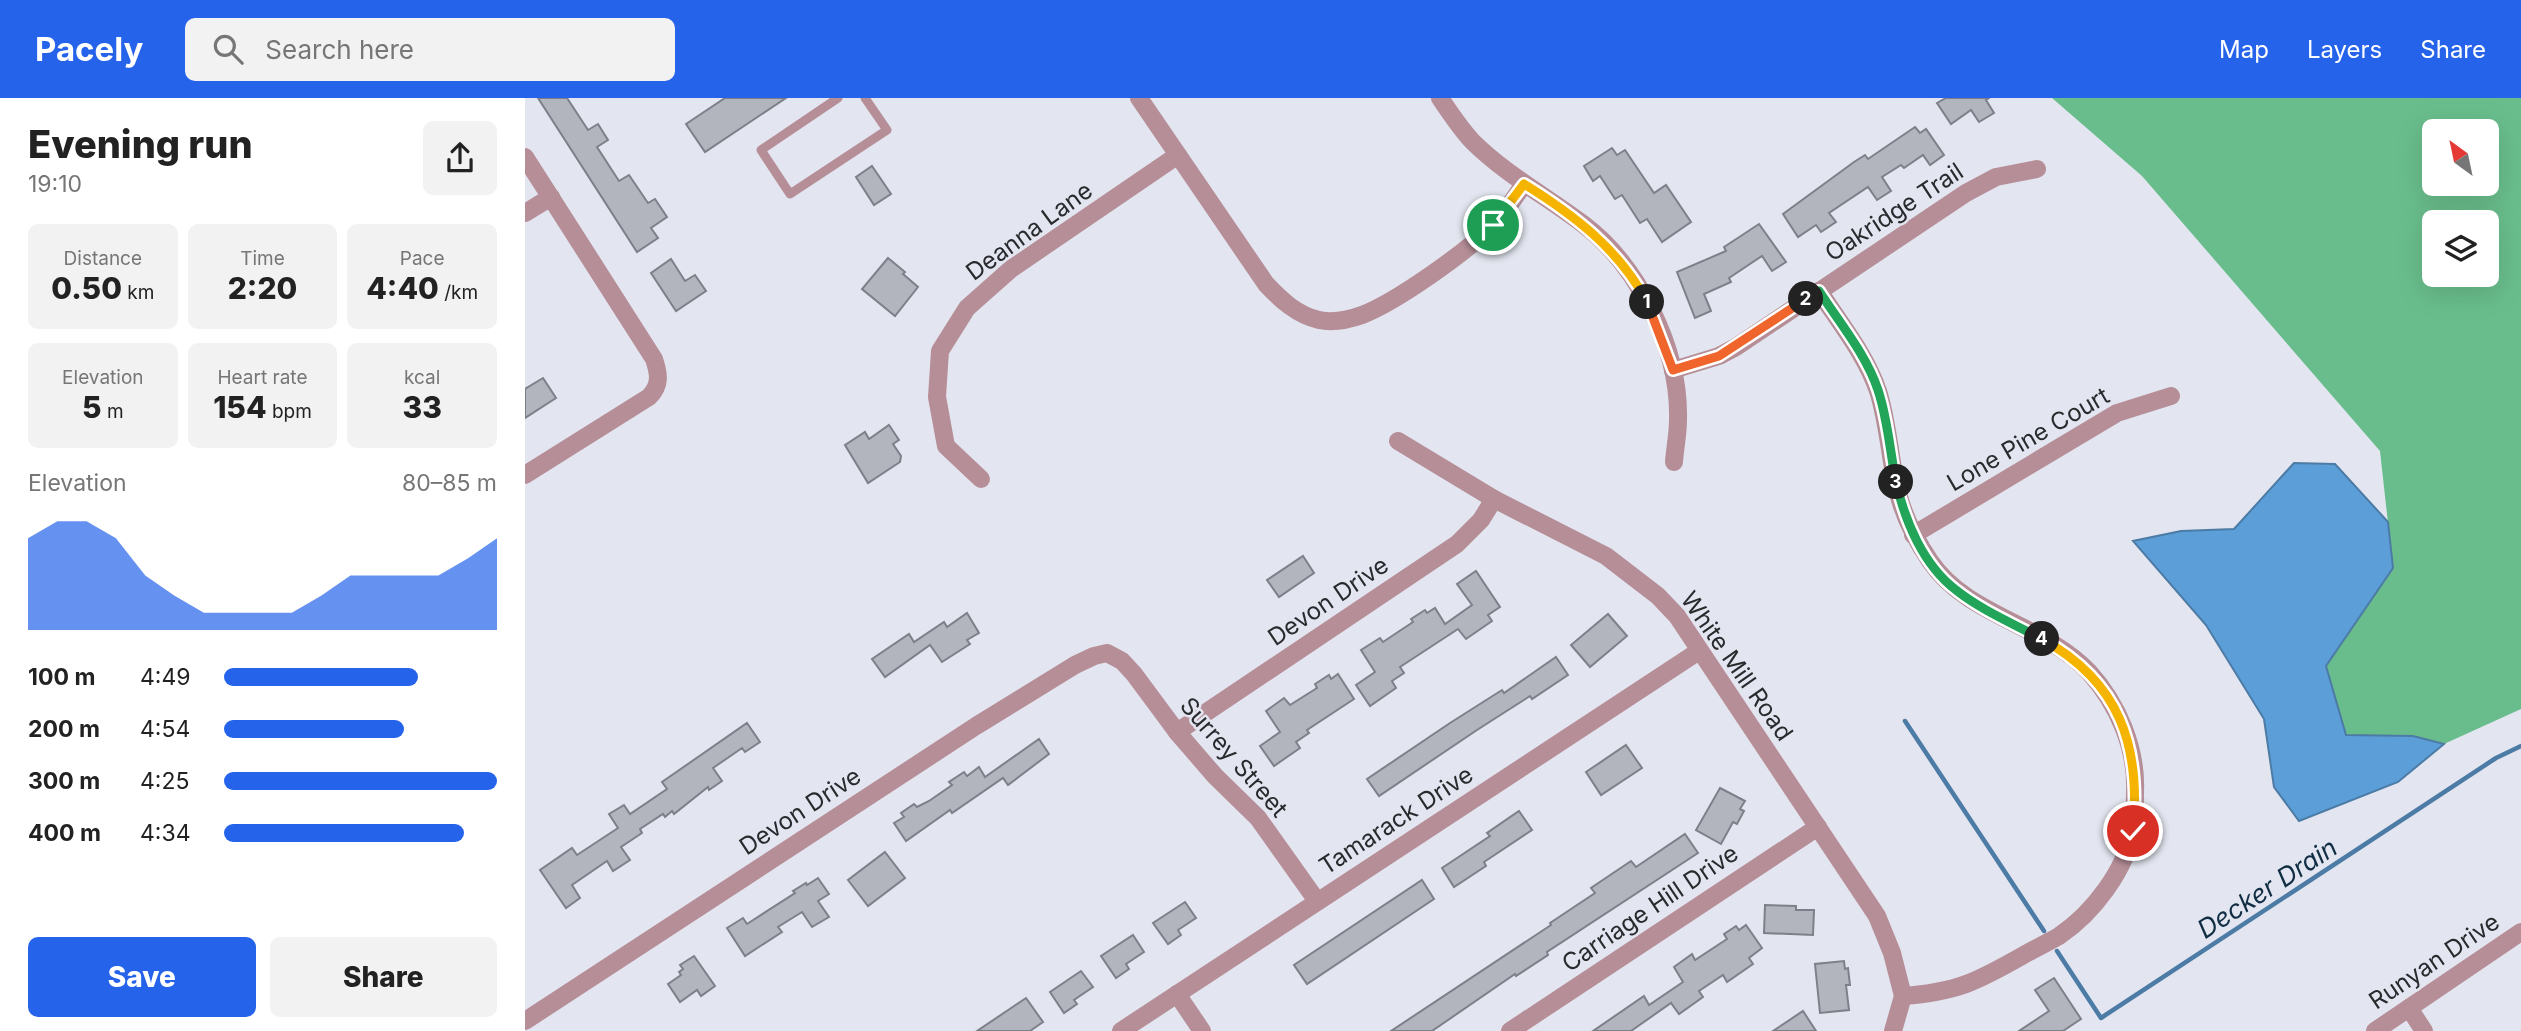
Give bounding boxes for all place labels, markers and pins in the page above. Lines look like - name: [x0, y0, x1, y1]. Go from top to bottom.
- pin: [1463, 195, 1523, 255]
- pin: 2: [1789, 282, 1823, 316]
- pin: 1: [1629, 284, 1665, 320]
- pin: 3: [1879, 464, 1913, 500]
- pin: 4: [2025, 622, 2059, 656]
- pin: [2103, 801, 2163, 861]

